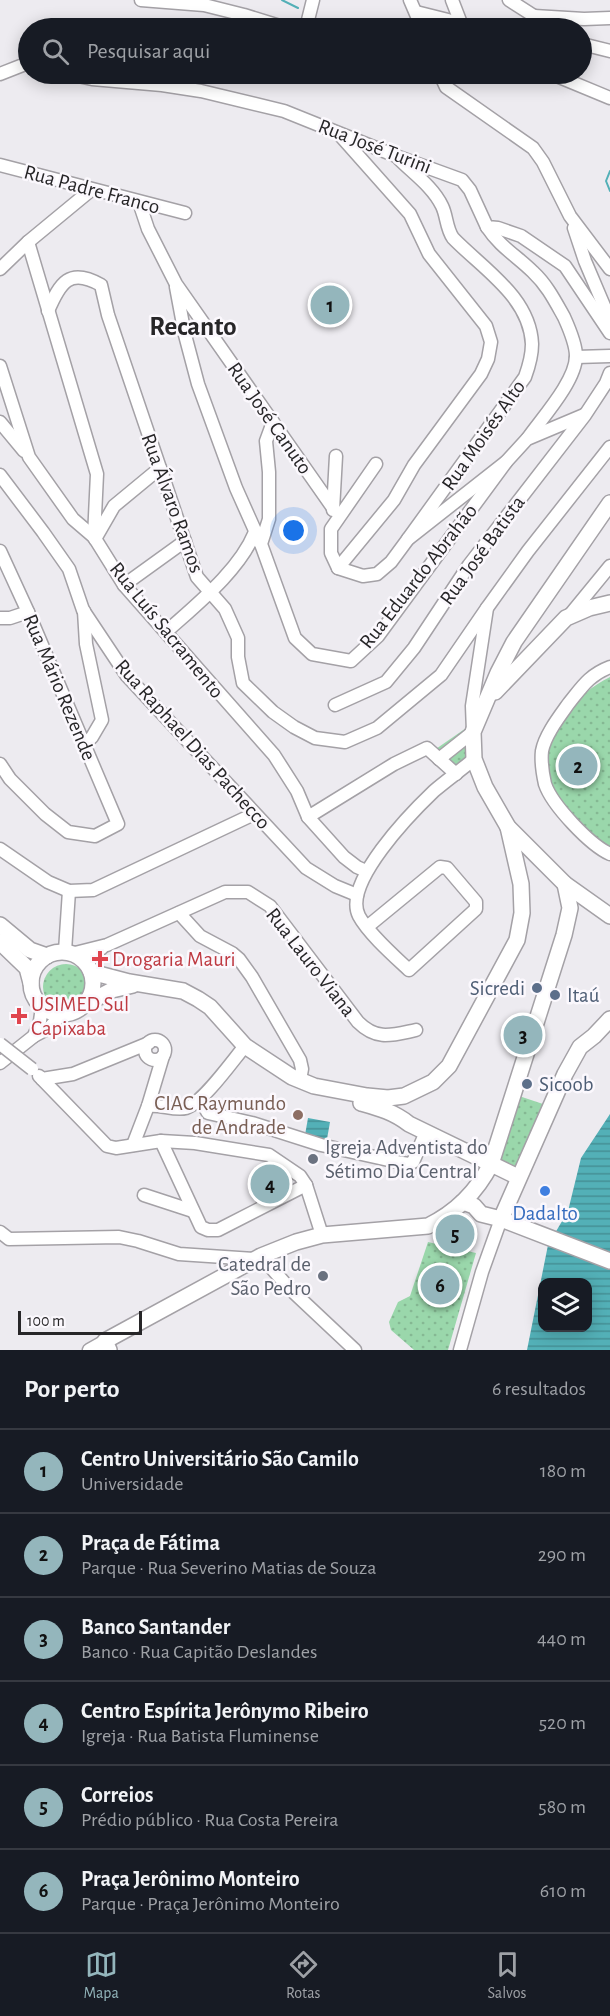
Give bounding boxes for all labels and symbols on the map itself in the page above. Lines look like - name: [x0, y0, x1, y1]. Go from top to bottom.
- street label: Rua José Turini: [315, 115, 434, 178]
- street label: Rua Padre Franco: [22, 161, 162, 218]
- pin: 1: [310, 282, 350, 328]
- district label: Recanto: [149, 313, 237, 340]
- street label: Rua José Canuto: [223, 359, 316, 478]
- street label: Rua Moisés Alto: [438, 376, 529, 494]
- street label: Rua Álvaro Ramos: [138, 430, 209, 576]
- street label: Rua José Batista: [436, 492, 529, 609]
- street label: Rua Eduardo Abrahão: [356, 500, 481, 653]
- your location: [279, 516, 308, 545]
- street label: Rua Luís Sacramento: [106, 558, 228, 702]
- street label: Rua Mário Rezende: [19, 611, 100, 763]
- street label: Rua Raphael Dias Pachecco: [111, 655, 274, 833]
- pin: 2: [558, 744, 598, 789]
- street label: Rua Lauro Viana: [262, 904, 360, 1021]
- place label: Drogaria Mauri: [112, 949, 236, 970]
- marker: Drogaria Mauri: [93, 952, 107, 966]
- place label: Sicredi: [470, 978, 525, 999]
- marker: Sicredi: [530, 981, 544, 995]
- place label: Itaú: [567, 985, 600, 1006]
- marker: Itaú: [548, 988, 562, 1002]
- place label: USIMED Sul Capixaba: [31, 994, 129, 1039]
- marker: USIMED Sul Capixaba: [12, 1009, 26, 1023]
- pin: 3: [504, 1012, 542, 1058]
- place label: Sicoob: [539, 1074, 594, 1095]
- marker: Sicoob: [520, 1077, 534, 1091]
- place label: CIAC Raymundo de Andrade: [154, 1093, 286, 1138]
- marker: CIAC Raymundo de Andrade: [291, 1108, 305, 1122]
- place label: Igreja Adventista do Sétimo Dia Central: [325, 1137, 488, 1182]
- marker: Igreja Adventista do Sétimo Dia Central: [306, 1152, 320, 1166]
- pin: 4: [250, 1162, 290, 1206]
- marker: Dadalto: [538, 1184, 552, 1198]
- place label: Dadalto: [512, 1203, 578, 1224]
- pin: 5: [436, 1212, 474, 1256]
- place label: Catedral de São Pedro: [218, 1254, 311, 1299]
- pin: 6: [420, 1262, 460, 1308]
- marker: Catedral de São Pedro: [316, 1269, 330, 1283]
- scale bar: [18, 1308, 142, 1336]

